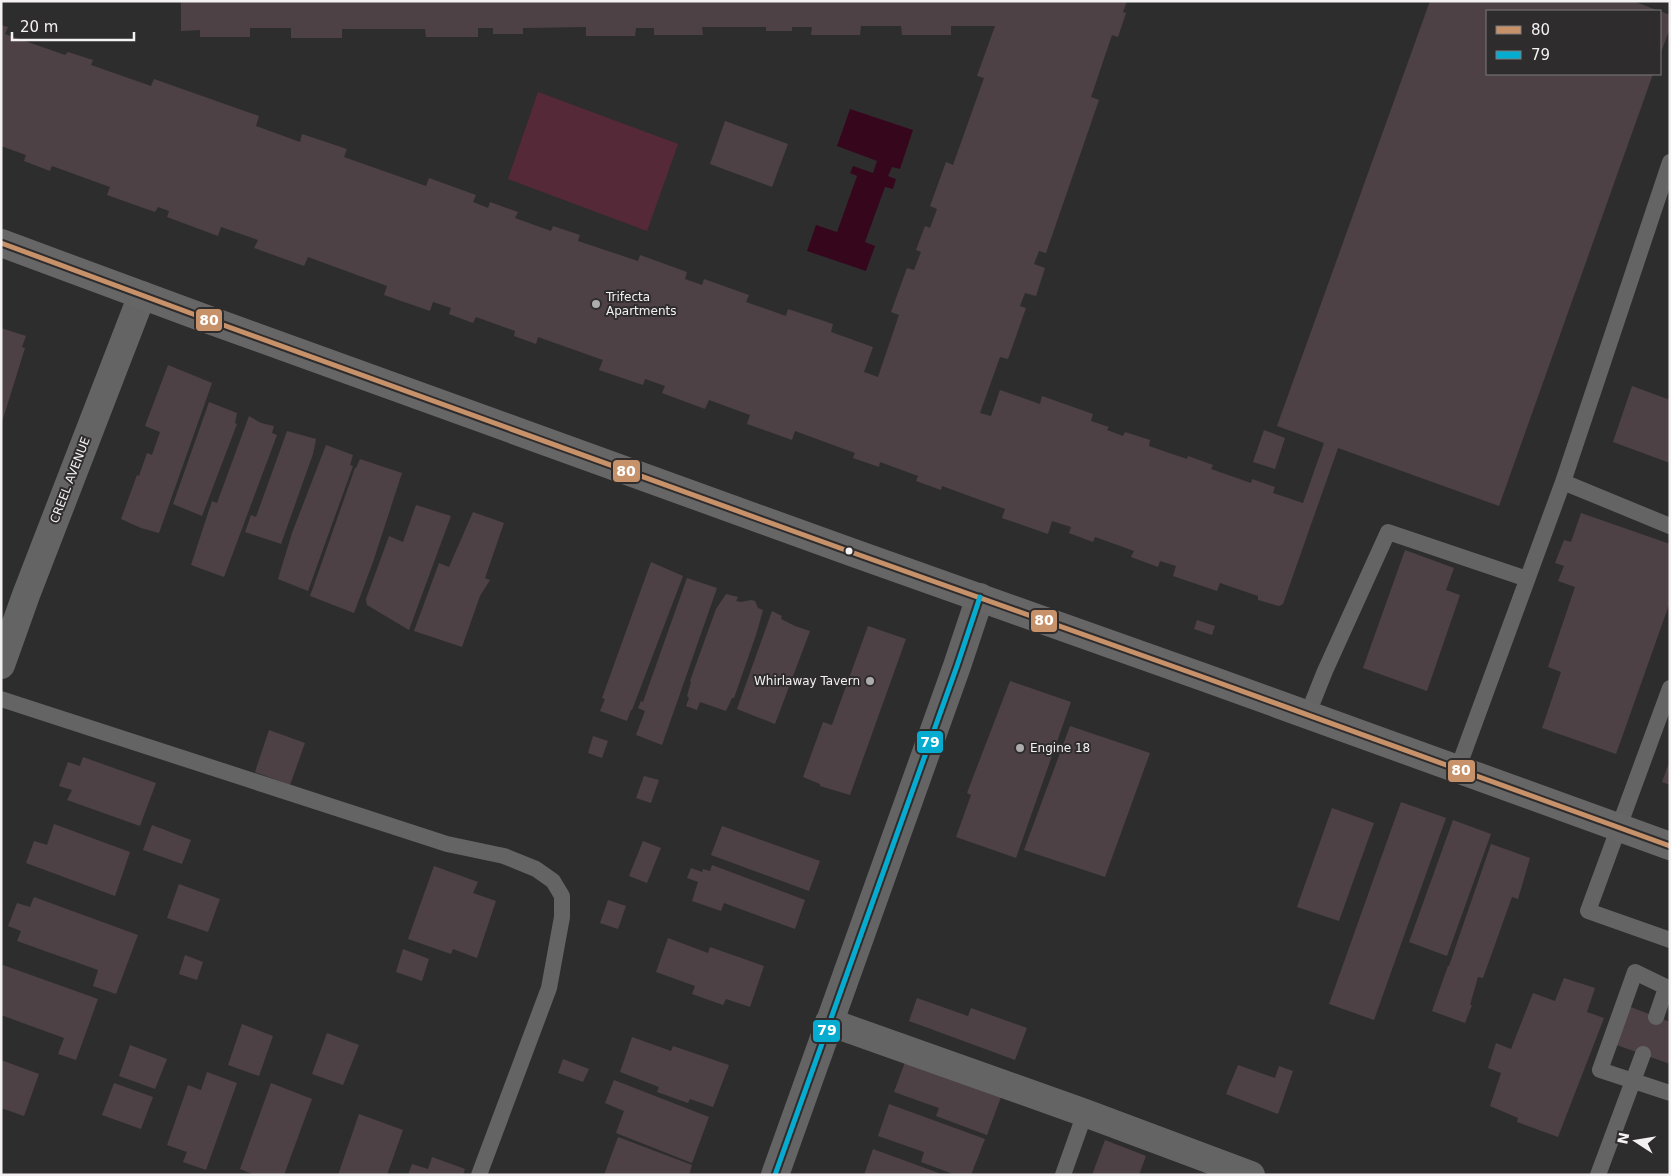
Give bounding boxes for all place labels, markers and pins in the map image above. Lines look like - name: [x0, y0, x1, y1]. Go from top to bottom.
- place label: Trifecta Apartments: [605, 290, 676, 318]
- marker: Trifecta Apartments: [590, 298, 602, 310]
- unlabelled marker: [844, 546, 854, 556]
- place label: Whirlaway Tavern: [754, 674, 860, 688]
- marker: Whirlaway Tavern: [864, 675, 876, 687]
- place label: Engine 18: [1030, 741, 1090, 755]
- marker: Engine 18: [1014, 742, 1026, 754]

